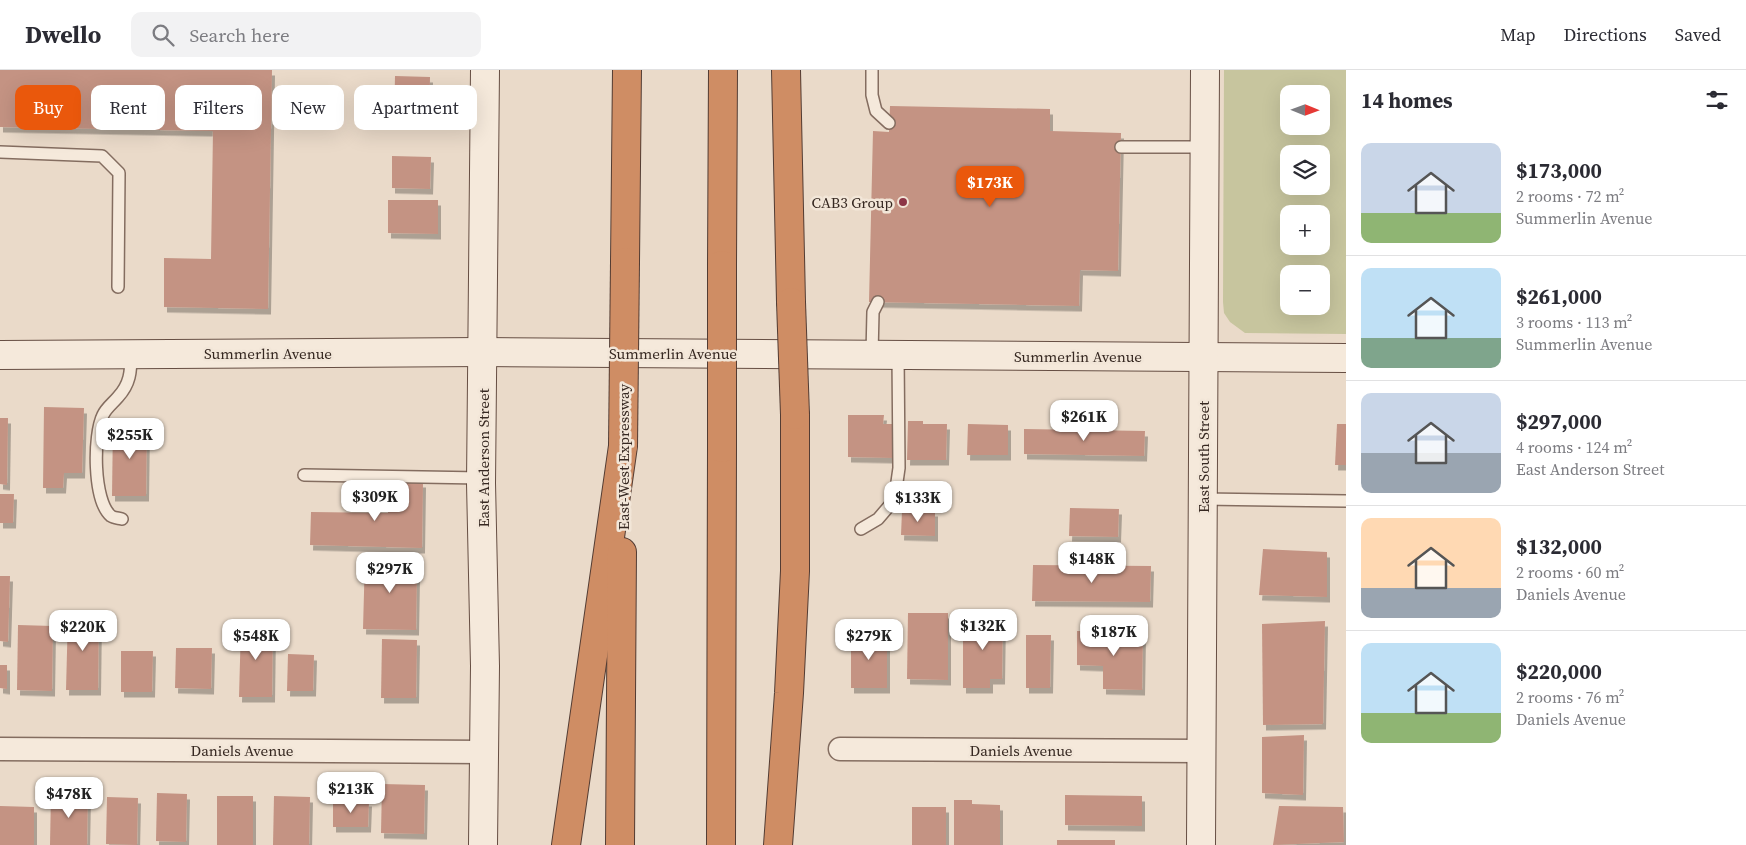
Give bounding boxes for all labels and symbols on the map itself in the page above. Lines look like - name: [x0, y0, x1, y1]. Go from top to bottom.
- north arrow: [1280, 85, 1330, 135]
- pin: $173K: [955, 166, 1025, 208]
- place label: CAB3 Group: [811, 192, 893, 213]
- marker: CAB3 Group: [897, 196, 909, 208]
- street label: Summerlin Avenue: [204, 343, 332, 364]
- street label: Summerlin Avenue: [609, 343, 737, 364]
- street label: Summerlin Avenue: [1014, 346, 1142, 367]
- street label: East-West Expressway: [613, 384, 634, 530]
- street label: East Anderson Street: [473, 388, 494, 528]
- pin: $261K: [1049, 400, 1119, 442]
- street label: East South Street: [1193, 401, 1214, 513]
- pin: $255K: [95, 418, 165, 460]
- pin: $309K: [340, 480, 410, 522]
- pin: $133K: [883, 480, 953, 523]
- pin: $148K: [1057, 542, 1127, 584]
- pin: $297K: [355, 552, 425, 594]
- pin: $132K: [948, 608, 1018, 651]
- pin: $220K: [48, 610, 118, 652]
- pin: $187K: [1079, 614, 1149, 657]
- pin: $548K: [221, 618, 291, 661]
- pin: $279K: [834, 618, 904, 661]
- street label: Daniels Avenue: [191, 740, 294, 761]
- street label: Daniels Avenue: [970, 740, 1073, 761]
- pin: $213K: [316, 772, 386, 814]
- pin: $478K: [34, 776, 104, 819]

